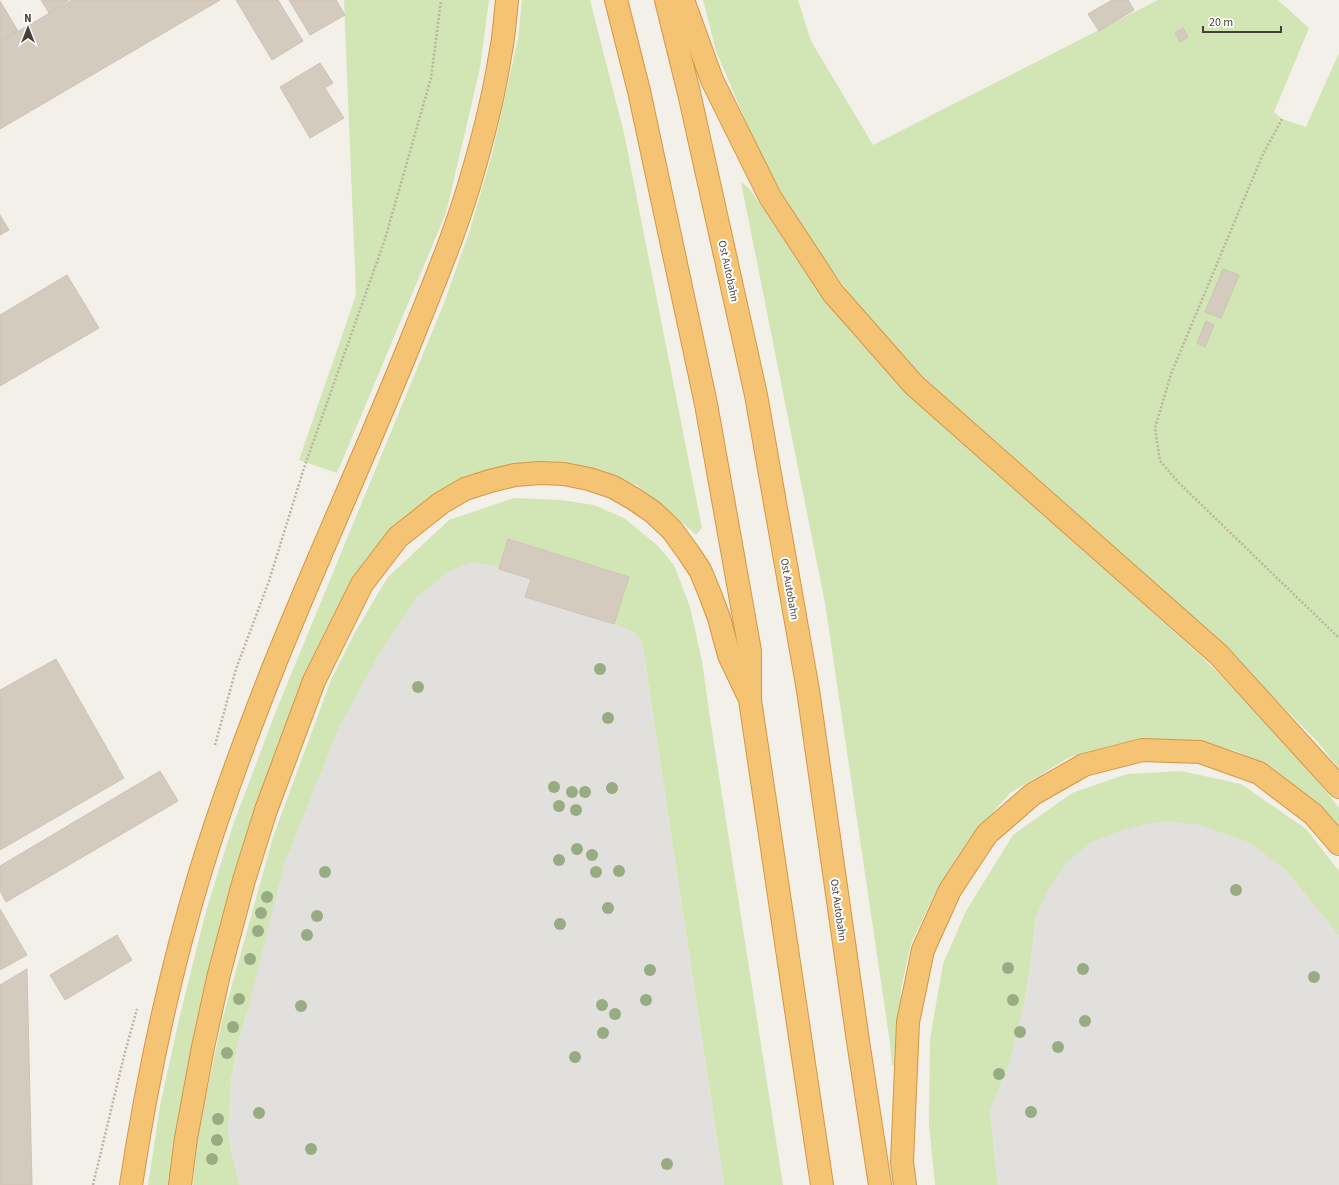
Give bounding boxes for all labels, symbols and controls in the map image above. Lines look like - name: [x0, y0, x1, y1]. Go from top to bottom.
- north arrow: [8, 8, 48, 48]
- scale bar: [1203, 8, 1281, 34]
- text: N: [24, 11, 32, 26]
- text: 20 m: [1209, 14, 1233, 31]
- street label: Ost Autobahn: [715, 239, 742, 303]
- street label: Ost Autobahn: [777, 557, 802, 621]
- street label: Ost Autobahn: [827, 878, 850, 942]

